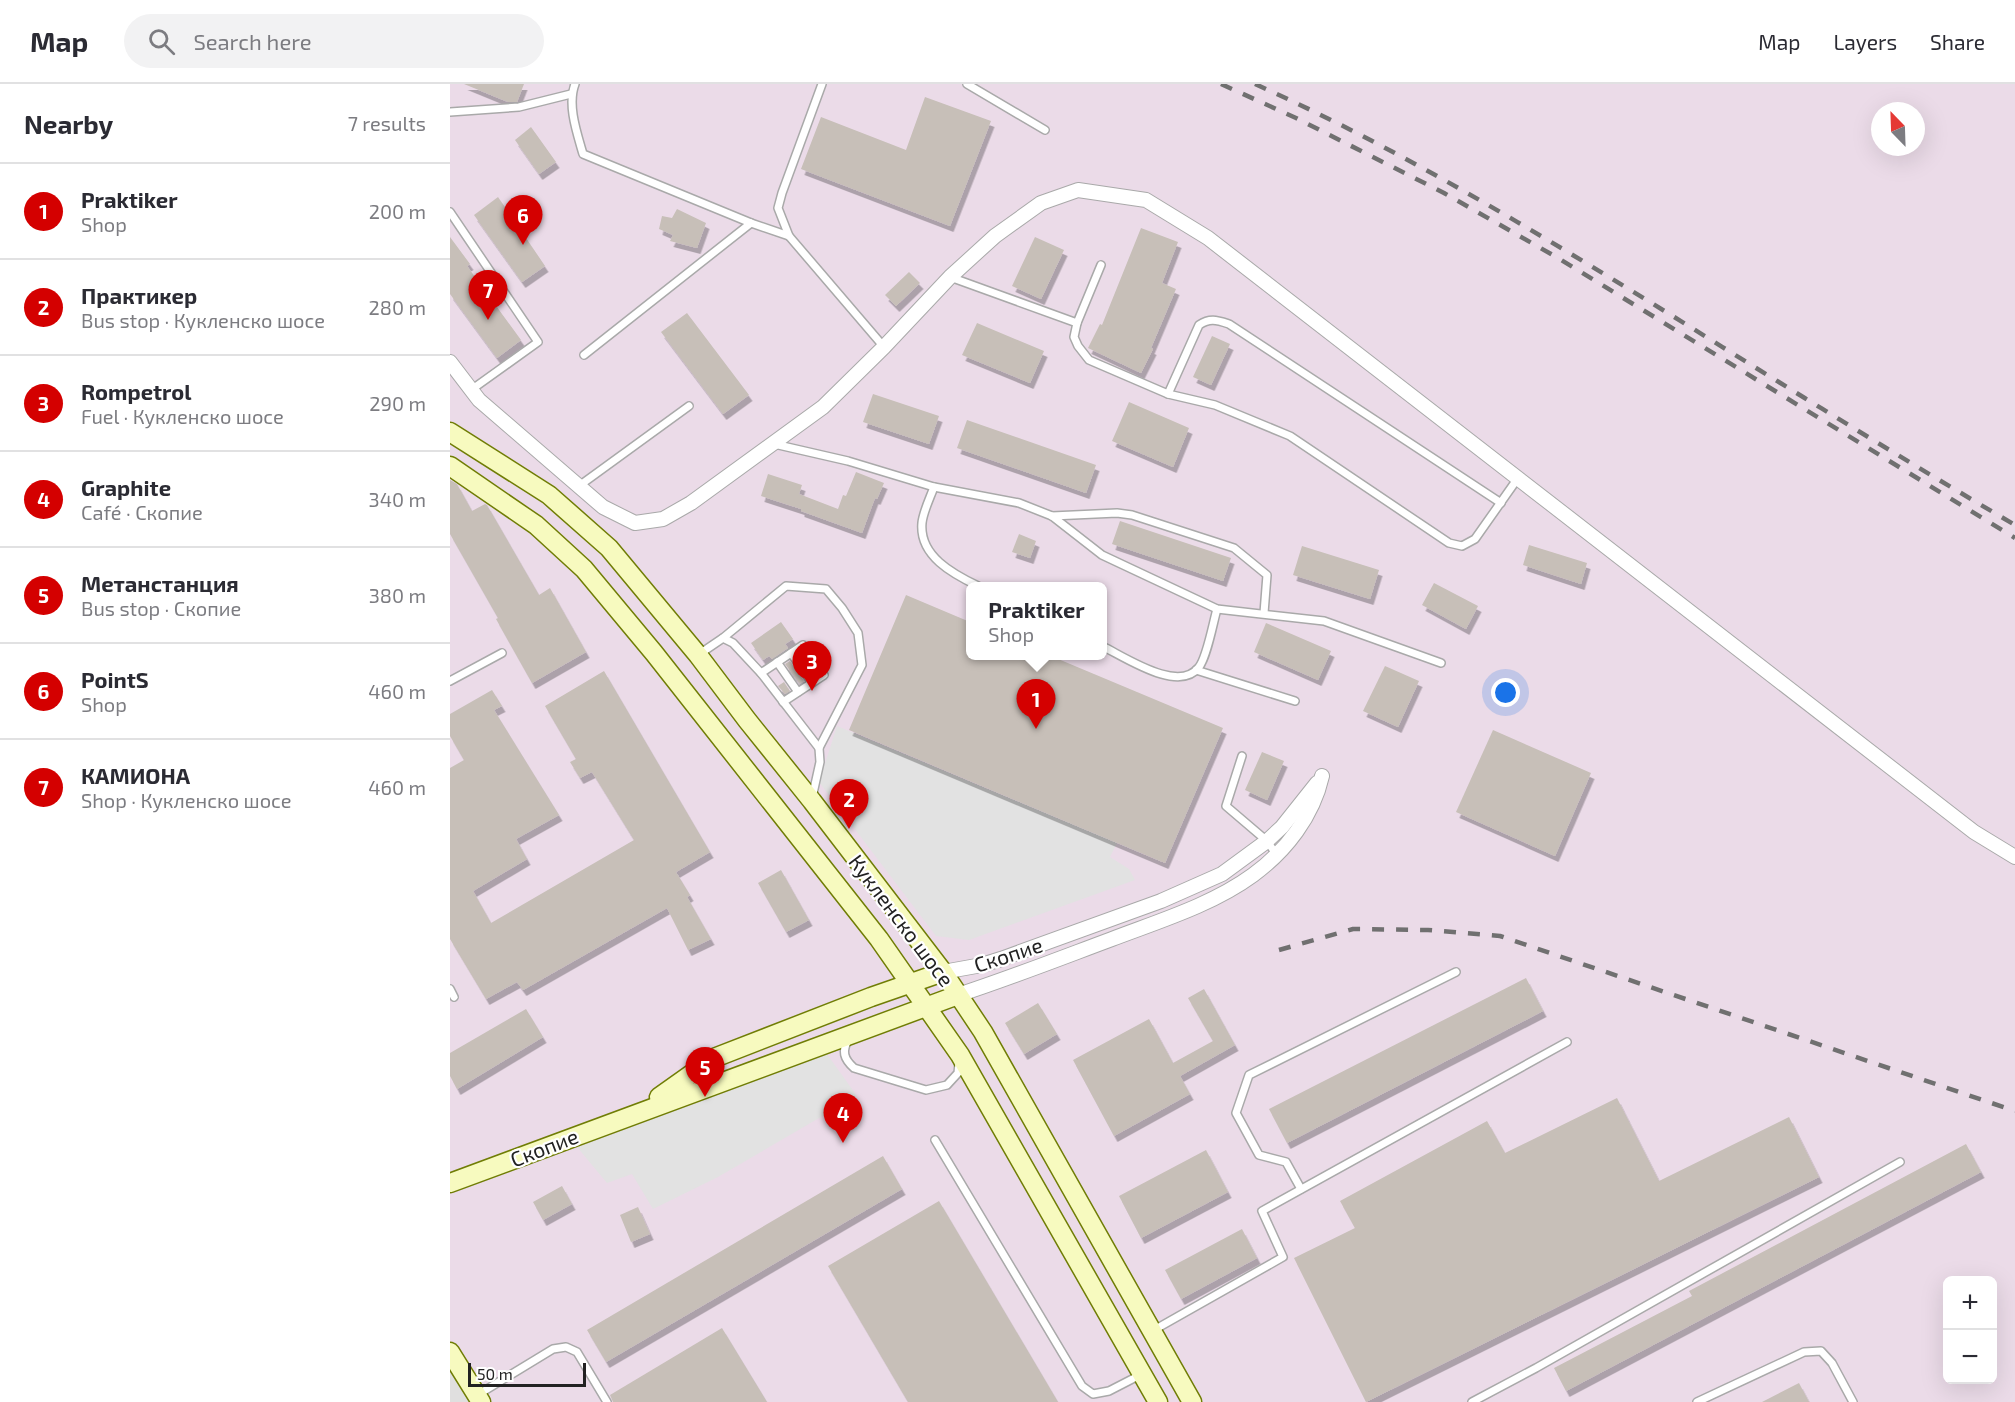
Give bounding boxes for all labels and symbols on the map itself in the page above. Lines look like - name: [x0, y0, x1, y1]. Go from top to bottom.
- north arrow: [1871, 102, 1925, 156]
- pin: 6: [504, 196, 542, 245]
- pin: 7: [468, 270, 507, 320]
- pin: 3: [792, 642, 832, 691]
- your location: [1491, 678, 1520, 707]
- pin: 1: [1016, 680, 1056, 729]
- pin: 2: [830, 780, 868, 829]
- street label: Кукленско шосе: [843, 849, 960, 991]
- street label: Скопие: [970, 931, 1046, 977]
- pin: 5: [686, 1048, 724, 1097]
- pin: 4: [824, 1094, 862, 1143]
- street label: Скопие: [506, 1123, 582, 1171]
- scale bar: [468, 1360, 586, 1388]

